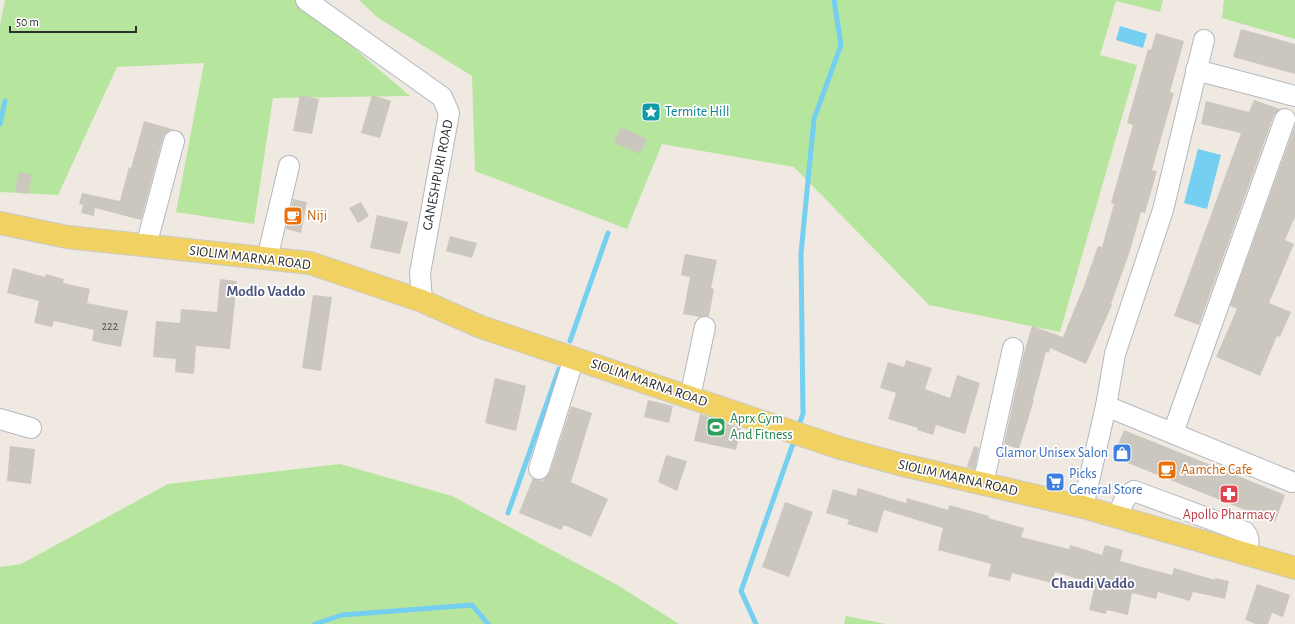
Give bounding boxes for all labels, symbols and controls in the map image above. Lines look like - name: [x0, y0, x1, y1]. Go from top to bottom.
- scale bar: [10, 8, 136, 34]
- text: 50 m: [16, 16, 39, 28]
- place icon: Termite Hill: [640, 101, 662, 123]
- place label: Termite Hill: [665, 105, 729, 119]
- street label: GANESHPURI ROAD: [420, 119, 456, 231]
- cafe icon: Niji: [282, 205, 304, 227]
- place label: Niji: [307, 209, 327, 223]
- street label: SIOLIM MARNA ROAD: [188, 244, 312, 272]
- district label: Modlo Vaddo: [227, 284, 306, 299]
- house number: 222: [102, 320, 119, 332]
- street label: SIOLIM MARNA ROAD: [589, 356, 709, 410]
- place label: Aprx Gym And Fitness: [730, 412, 793, 442]
- sports icon: Aprx Gym And Fitness: [705, 416, 727, 438]
- shop icon: Glamor Unisex Salon: [1111, 442, 1133, 464]
- place label: Glamor Unisex Salon: [996, 446, 1108, 460]
- street label: SIOLIM MARNA ROAD: [897, 457, 1019, 499]
- cafe icon: Aamche Cafe: [1156, 459, 1178, 481]
- place label: Aamche Cafe: [1181, 463, 1252, 477]
- place label: Picks General Store: [1069, 467, 1142, 497]
- supermarket icon: Picks General Store: [1044, 471, 1066, 493]
- pharmacy icon: Apollo Pharmacy: [1218, 483, 1240, 505]
- place label: Apollo Pharmacy: [1183, 508, 1275, 522]
- district label: Chaudi Vaddo: [1051, 576, 1135, 591]

